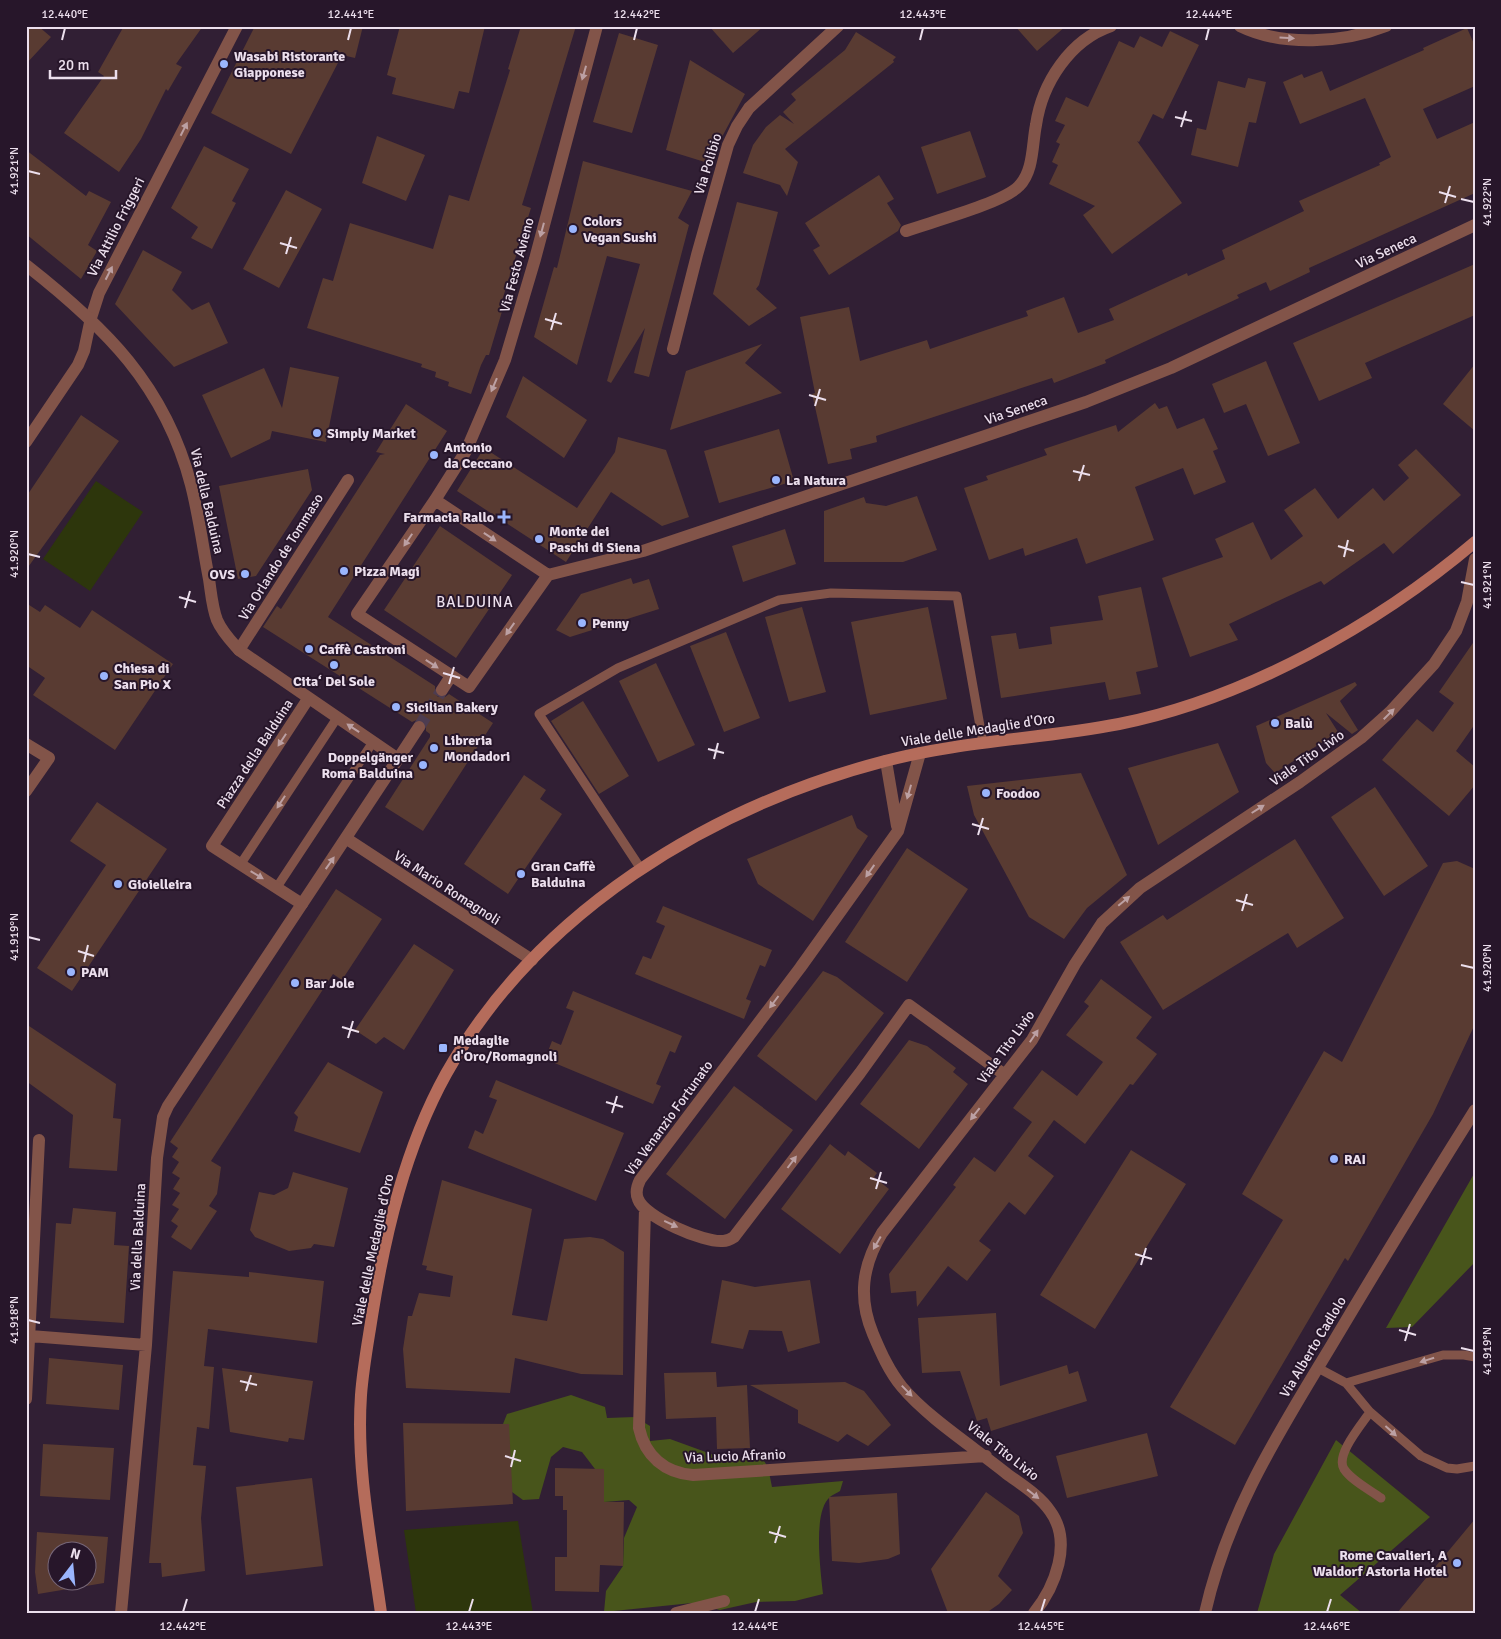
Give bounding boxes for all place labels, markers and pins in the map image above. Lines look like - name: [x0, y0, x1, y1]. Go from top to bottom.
- place label: Wasabi Ristorante Giapponese: [234, 48, 345, 81]
- marker: Wasabi Ristorante Giapponese: [218, 58, 230, 70]
- place label: Colors Vegan Sushi: [583, 213, 657, 246]
- marker: Colors Vegan Sushi: [567, 223, 579, 235]
- place label: Simply Market: [327, 425, 417, 442]
- marker: Simply Market: [311, 427, 323, 439]
- place label: Antonio da Ceccano: [444, 439, 513, 472]
- marker: Antonio da Ceccano: [428, 449, 440, 461]
- place label: La Natura: [786, 472, 846, 489]
- marker: La Natura: [770, 474, 782, 486]
- place label: Farmacia Rallo: [403, 509, 494, 526]
- marker: Farmacia Rallo: [498, 511, 510, 523]
- place label: Monte dei Paschi di Siena: [549, 523, 640, 556]
- marker: Monte dei Paschi di Siena: [533, 533, 545, 545]
- place label: Pizza Magi: [354, 563, 420, 580]
- marker: Pizza Magi: [338, 565, 350, 577]
- place label: OVS: [210, 566, 235, 583]
- marker: OVS: [239, 568, 251, 580]
- place label: Penny: [592, 615, 629, 632]
- marker: Penny: [576, 617, 588, 629]
- place label: Caffè Castroni: [319, 641, 406, 658]
- marker: Caffè Castroni: [303, 643, 315, 655]
- marker: Cita‘ Del Sole: [328, 659, 340, 671]
- place label: Chiesa di San Pio X: [114, 660, 172, 693]
- marker: Chiesa di San Pio X: [98, 670, 110, 682]
- place label: Cita‘ Del Sole: [293, 673, 375, 690]
- place label: Sicilian Bakery: [406, 699, 498, 716]
- marker: Sicilian Bakery: [390, 701, 402, 713]
- place label: Balù: [1285, 715, 1313, 732]
- marker: Balù: [1269, 717, 1281, 729]
- place label: Libreria Mondadori: [444, 732, 510, 765]
- marker: Libreria Mondadori: [428, 742, 440, 754]
- place label: Doppelgänger Roma Balduina: [321, 749, 413, 782]
- marker: Doppelgänger Roma Balduina: [417, 759, 429, 771]
- place label: Foodoo: [996, 785, 1040, 802]
- marker: Foodoo: [980, 787, 992, 799]
- place label: Gran Caffè Balduina: [531, 858, 595, 891]
- marker: Gran Caffè Balduina: [515, 868, 527, 880]
- place label: Gioielleira: [128, 876, 192, 893]
- marker: Gioielleira: [112, 878, 124, 890]
- place label: PAM: [81, 964, 109, 981]
- marker: PAM: [65, 966, 77, 978]
- place label: Bar Jole: [305, 975, 355, 992]
- marker: Bar Jole: [289, 977, 301, 989]
- place label: Medaglie d'Oro/Romagnoli: [453, 1032, 557, 1065]
- marker: Medaglie d'Oro/Romagnoli: [437, 1042, 449, 1054]
- place label: RAI: [1344, 1151, 1366, 1168]
- marker: RAI: [1328, 1153, 1340, 1165]
- place label: Rome Cavalieri, A Waldorf Astoria Hotel: [1313, 1547, 1448, 1580]
- marker: Rome Cavalieri, A Waldorf Astoria Hotel: [1451, 1557, 1463, 1569]

